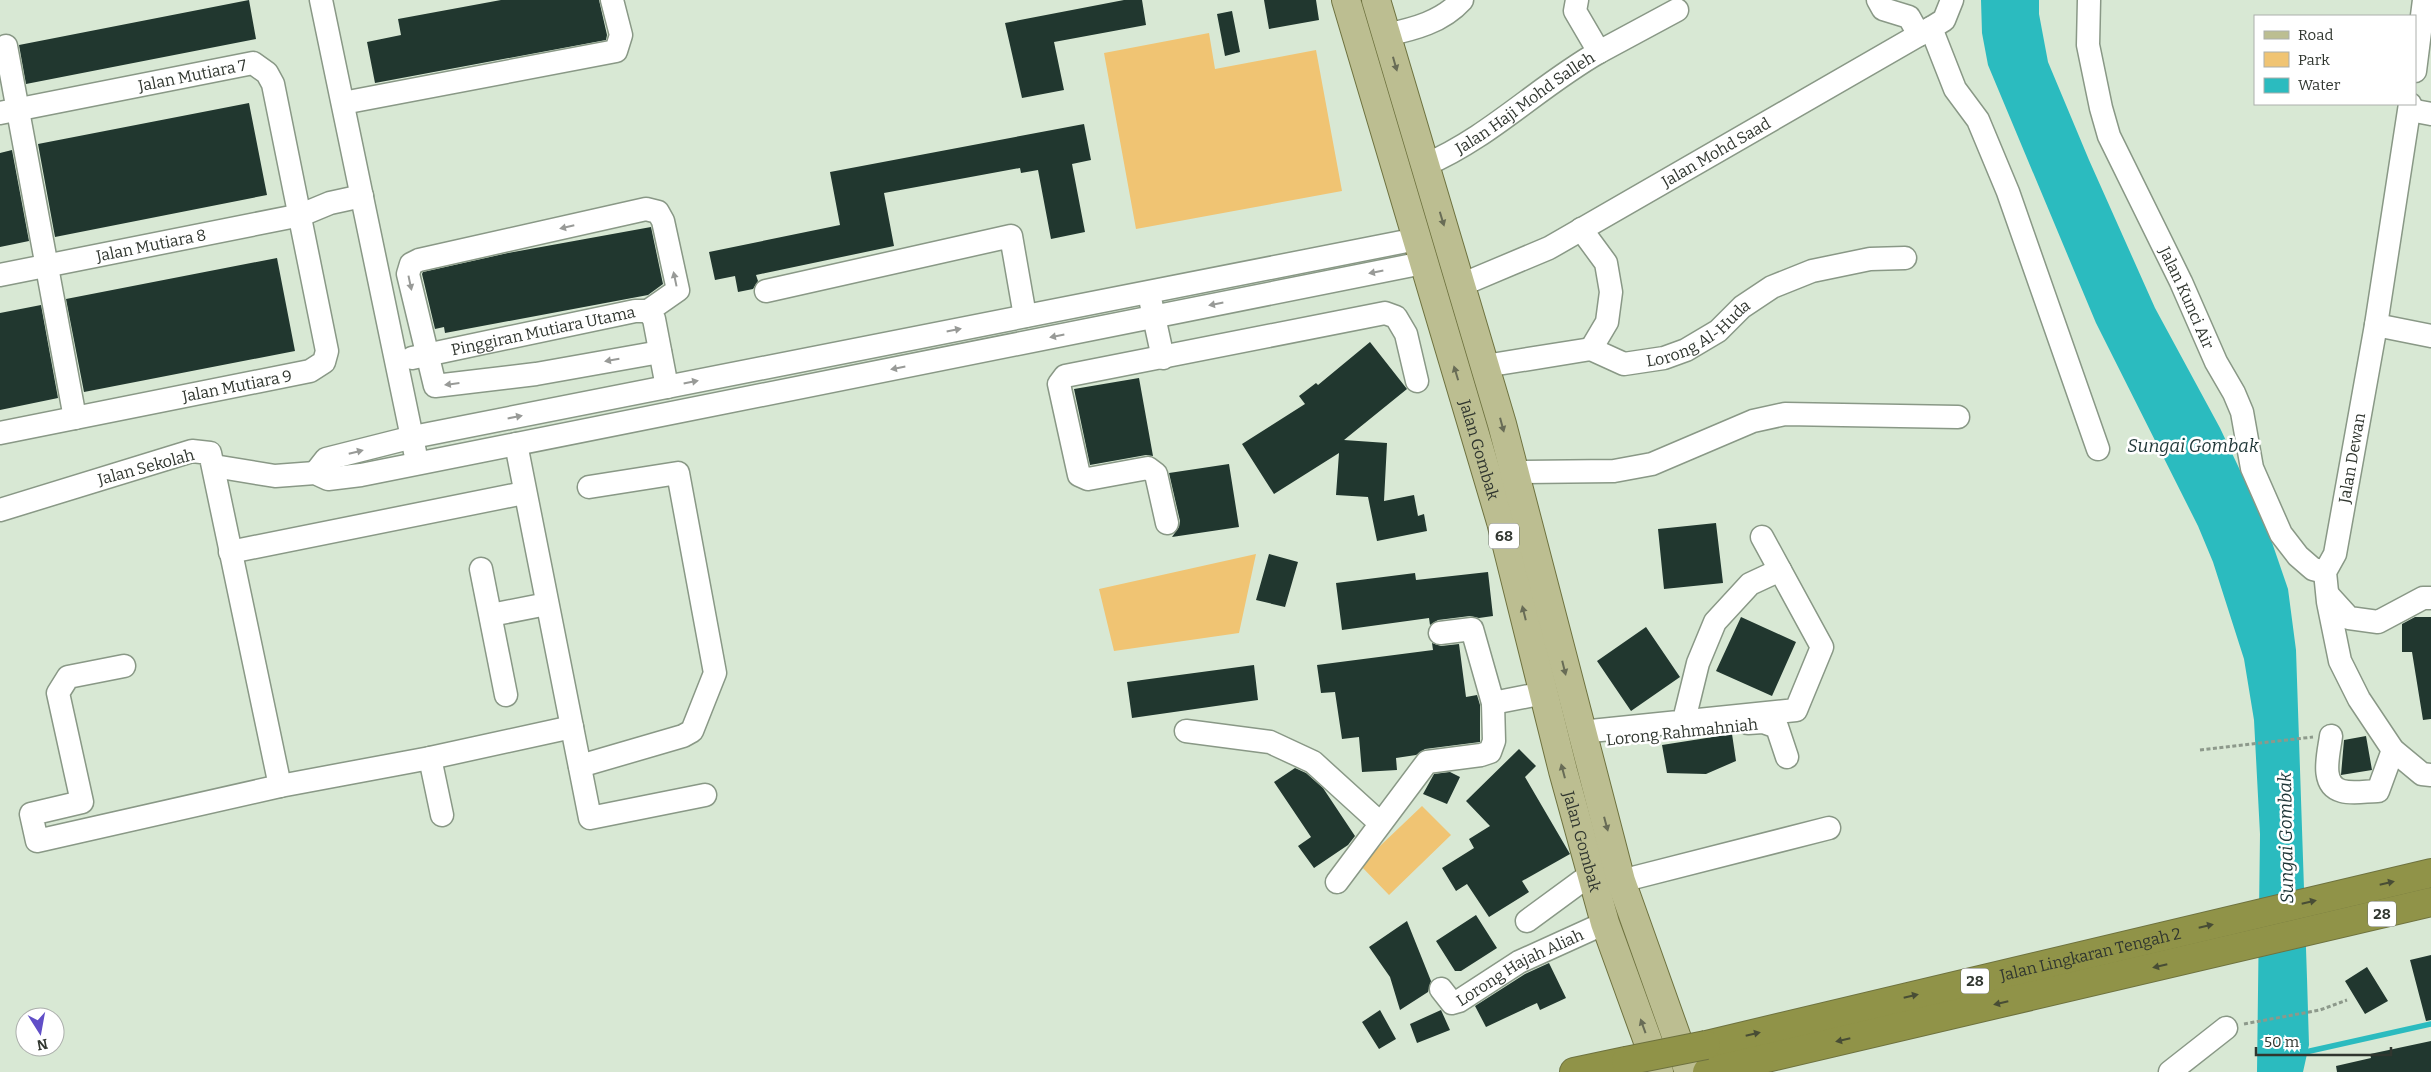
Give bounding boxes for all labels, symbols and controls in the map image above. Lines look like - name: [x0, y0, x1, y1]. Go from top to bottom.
- legend: [2254, 15, 2416, 105]
- text: Road: [2298, 26, 2333, 44]
- street label: Jalan Haji Mohd Salleh: [1451, 47, 1598, 158]
- text: Park: [2298, 51, 2330, 69]
- street label: Jalan Mutiara 7: [135, 55, 248, 95]
- one-way arrow: [1391, 56, 1399, 71]
- text: Water: [2298, 76, 2341, 94]
- street label: Jalan Mohd Saad: [1657, 113, 1774, 191]
- one-way arrow: [1438, 212, 1446, 227]
- one-way arrow: [560, 223, 575, 231]
- street label: Jalan Mutiara 8: [93, 225, 208, 265]
- street label: Jalan Kunci Air: [2155, 243, 2218, 352]
- one-way arrow: [1367, 269, 1383, 277]
- one-way arrow: [671, 270, 679, 286]
- one-way arrow: [406, 275, 414, 290]
- street label: Lorong Al-Huda: [1645, 295, 1754, 370]
- one-way arrow: [1209, 300, 1224, 308]
- street label: Pinggiran Mutiara Utama: [449, 302, 637, 359]
- one-way arrow: [946, 326, 961, 334]
- one-way arrow: [1049, 332, 1065, 340]
- one-way arrow: [604, 357, 620, 365]
- one-way arrow: [889, 365, 905, 373]
- one-way arrow: [1452, 365, 1460, 380]
- street label: Jalan Mutiara 9: [180, 366, 293, 406]
- one-way arrow: [684, 378, 700, 386]
- one-way arrow: [443, 380, 459, 388]
- street label: Jalan Gombak: [1455, 396, 1503, 502]
- street label: Jalan Dewan: [2335, 411, 2369, 506]
- one-way arrow: [507, 413, 523, 421]
- one-way arrow: [1499, 418, 1507, 433]
- water label: Sungai Gombak: [2127, 435, 2259, 457]
- street label: Jalan Sekolah: [95, 445, 196, 489]
- one-way arrow: [348, 448, 363, 456]
- road number: 68: [1489, 524, 1519, 548]
- one-way arrow: [1520, 606, 1528, 621]
- one-way arrow: [1560, 660, 1568, 675]
- street label: Lorong Rahmahniah: [1605, 715, 1759, 749]
- one-way arrow: [1559, 763, 1567, 779]
- water label: Sungai Gombak: [2274, 772, 2298, 904]
- street label: Jalan Gombak: [1559, 788, 1605, 894]
- one-way arrow: [1602, 817, 1610, 832]
- one-way arrow: [2379, 879, 2394, 887]
- one-way arrow: [2301, 898, 2316, 906]
- road number: 28: [2368, 902, 2396, 926]
- one-way arrow: [2198, 922, 2213, 930]
- street label: Jalan Lingkaran Tengah 2: [1997, 923, 2183, 985]
- street label: Lorong Hajah Aliah: [1453, 925, 1586, 1010]
- one-way arrow: [2152, 962, 2167, 970]
- road number: 28: [1961, 968, 1989, 994]
- one-way arrow: [1904, 992, 1919, 1000]
- one-way arrow: [1994, 999, 2009, 1007]
- north arrow: [15, 1007, 65, 1057]
- one-way arrow: [1639, 1018, 1647, 1033]
- scale bar: [2256, 1024, 2391, 1056]
- one-way arrow: [1746, 1030, 1761, 1038]
- text: 50 m: [2264, 1033, 2300, 1051]
- text: N: [35, 1035, 49, 1054]
- one-way arrow: [1836, 1036, 1851, 1044]

